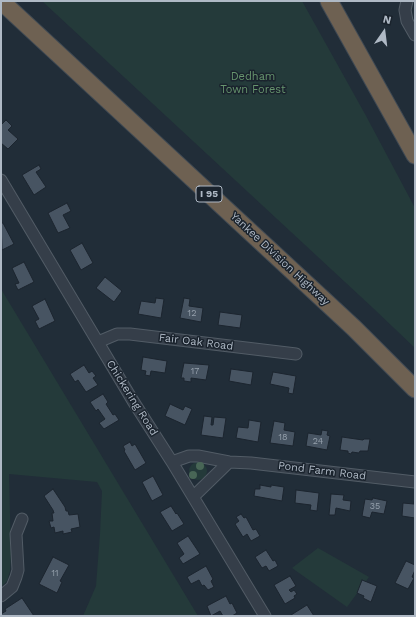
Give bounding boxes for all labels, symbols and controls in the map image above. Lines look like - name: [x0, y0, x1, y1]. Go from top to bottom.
- north arrow: [364, 12, 404, 52]
- text: N: [381, 13, 393, 27]
- park label: Dedham Town Forest: [220, 70, 286, 96]
- road number: I 95: [196, 186, 222, 202]
- street label: Yankee Division Highway: [228, 210, 332, 308]
- house number: 12: [188, 308, 196, 318]
- street label: Fair Oak Road: [158, 331, 234, 353]
- street label: Chickering Road: [103, 358, 161, 438]
- house number: 17: [191, 366, 199, 376]
- house number: 18: [278, 432, 288, 442]
- house number: 24: [313, 436, 323, 446]
- street label: Pond Farm Road: [277, 459, 367, 483]
- house number: 35: [370, 501, 380, 511]
- house number: 11: [51, 568, 59, 578]

